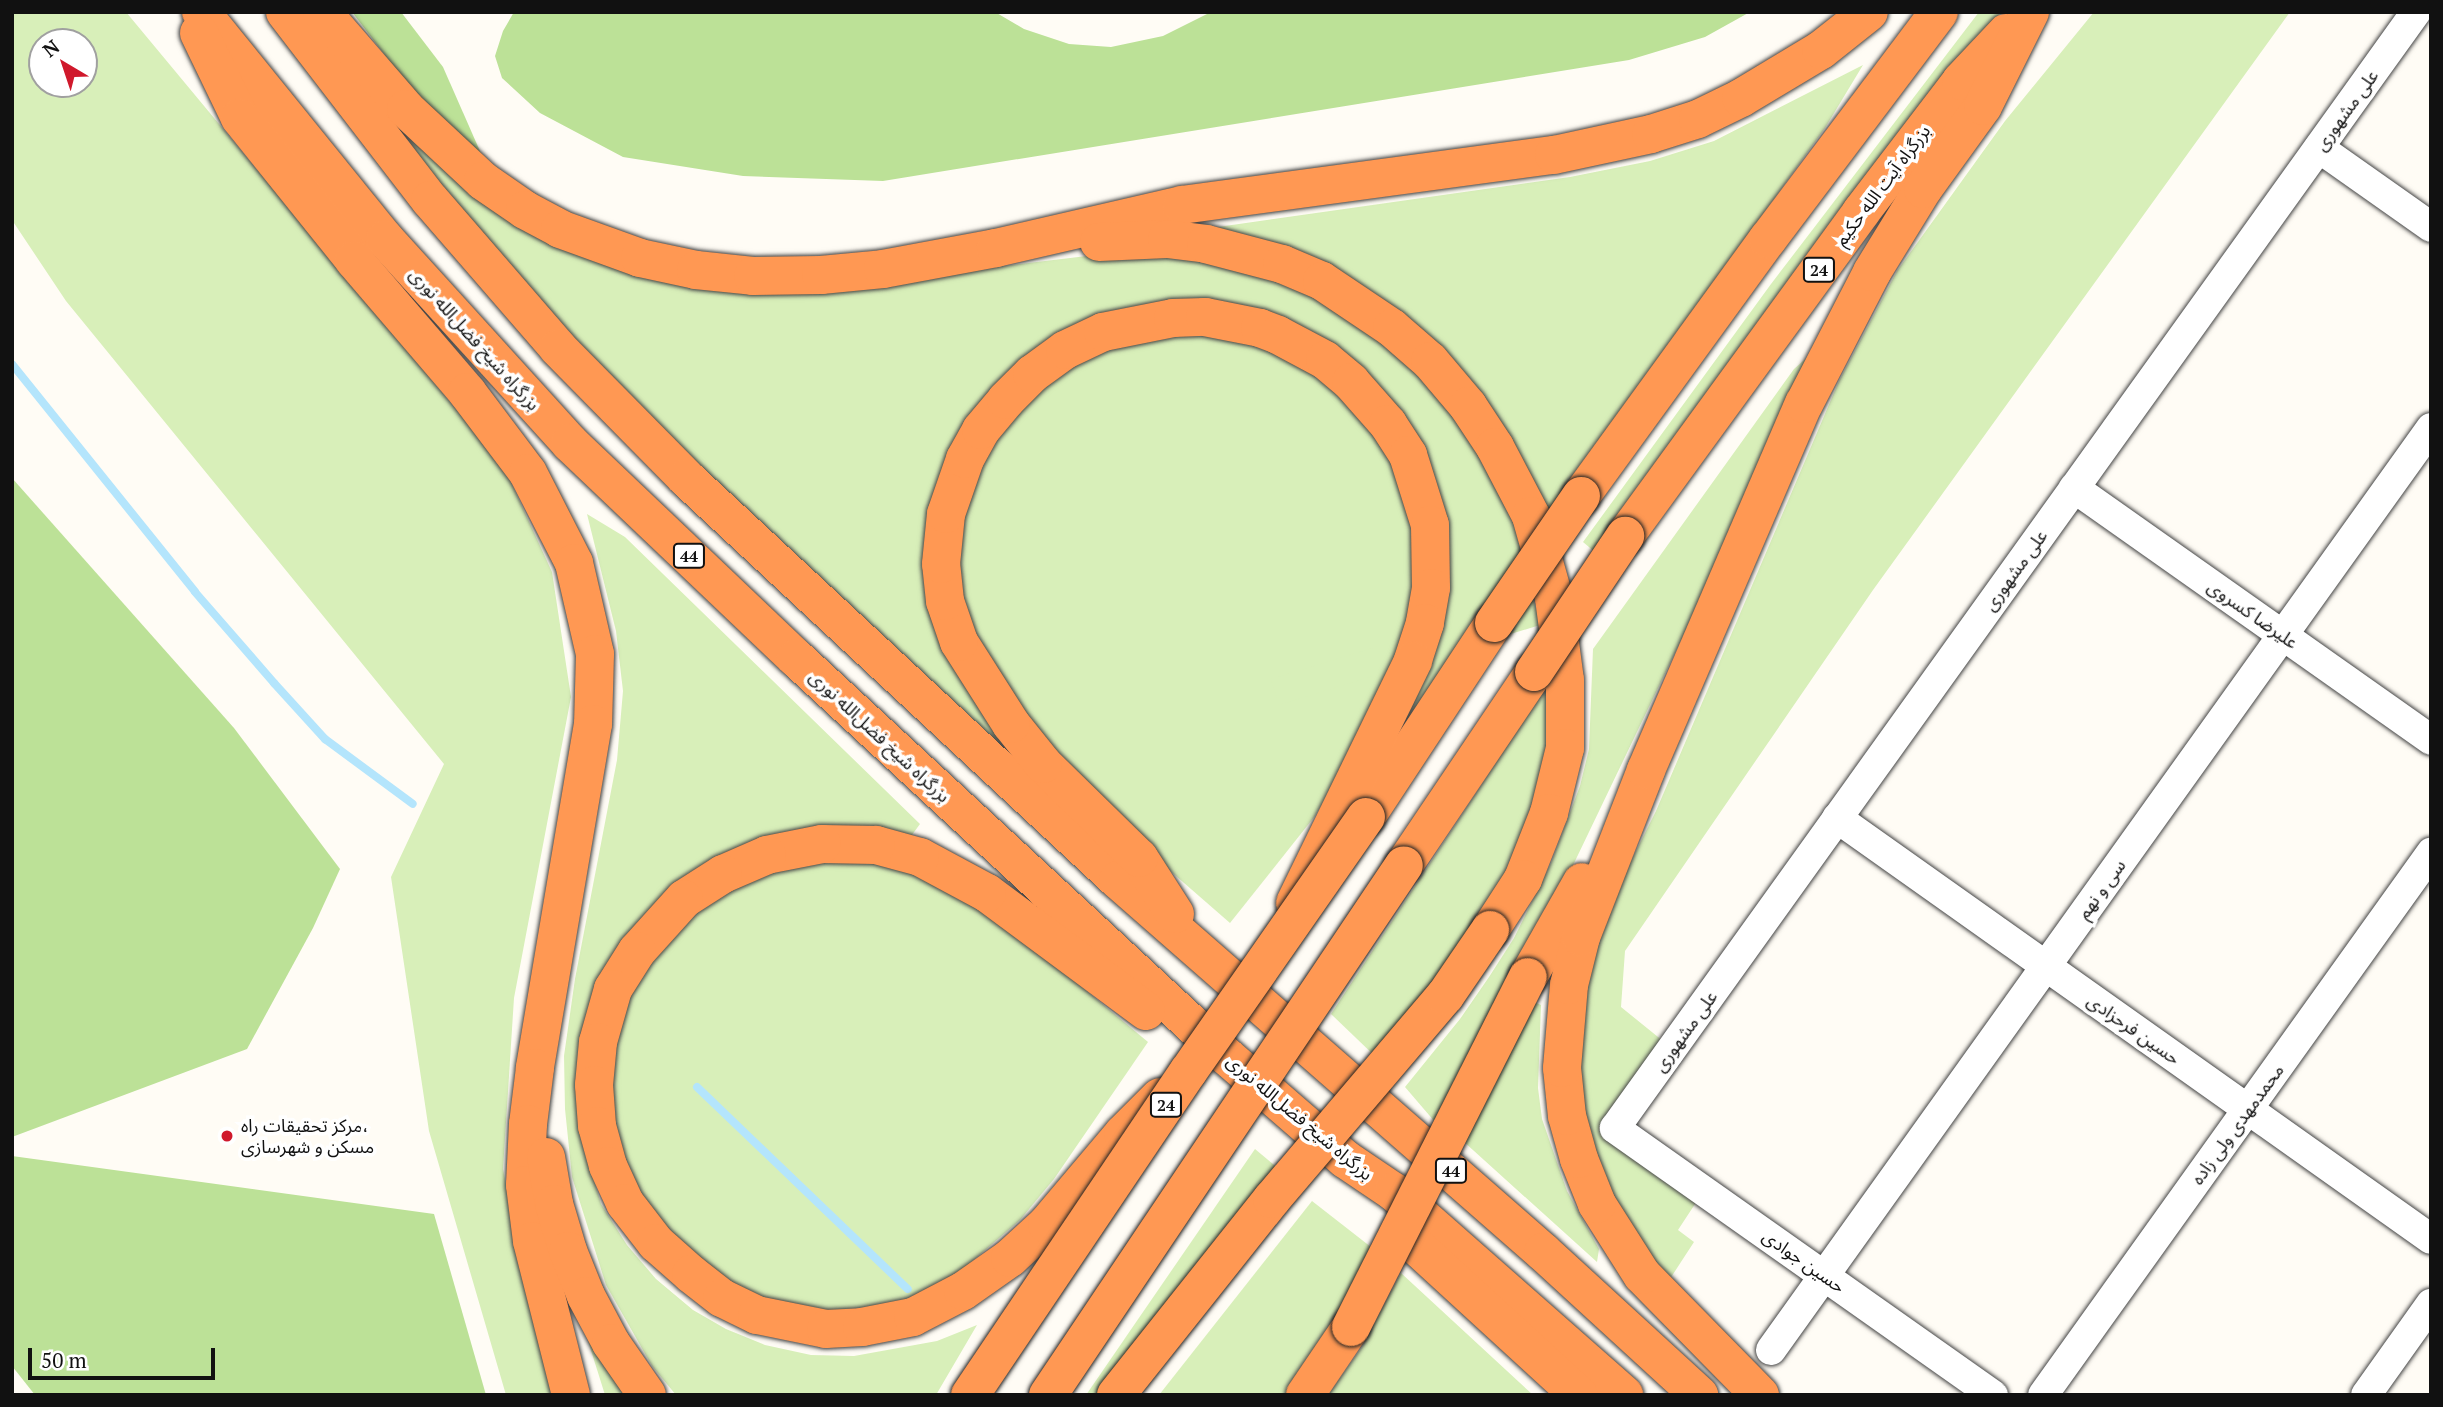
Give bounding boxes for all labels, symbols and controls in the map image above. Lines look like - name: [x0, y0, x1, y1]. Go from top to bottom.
- north arrow: [28, 28, 98, 98]
- text: N: [37, 34, 64, 62]
- street label: علی مشهوری: [2309, 65, 2383, 155]
- street label: بزرگراه آیت الله حکیم: [1830, 120, 1934, 250]
- road number: 24: [1801, 258, 1836, 282]
- street label: بزرگراه شیخ فضل‌الله نوری: [405, 263, 545, 415]
- street label: علی مشهوری: [1978, 525, 2052, 615]
- road number: 44: [672, 544, 706, 568]
- street label: علیرضا کسروی: [2204, 575, 2302, 653]
- street label: بزرگراه شیخ فضل‌الله نوری: [805, 665, 955, 807]
- street label: سی و نهم: [2072, 855, 2130, 923]
- street label: علی مشهوری: [1648, 986, 1722, 1076]
- street label: حسین فرحزادی: [2083, 989, 2185, 1069]
- street label: بزرگراه شیخ فضل‌الله نوری: [1223, 1050, 1377, 1184]
- street label: محمدمهدی ولی زاده: [2186, 1059, 2288, 1189]
- road number: 24: [1148, 1092, 1184, 1118]
- place label: مرکز تحقیقات راه، مسکن و شهرسازی: [241, 1115, 374, 1158]
- marker: مرکز تحقیقات راه، مسکن و شهرسازی: [219, 1128, 235, 1144]
- road number: 44: [1434, 1158, 1468, 1184]
- street label: حسین جوادی: [1759, 1225, 1849, 1297]
- scale bar: [32, 1334, 219, 1378]
- text: 50 m: [41, 1346, 87, 1374]

